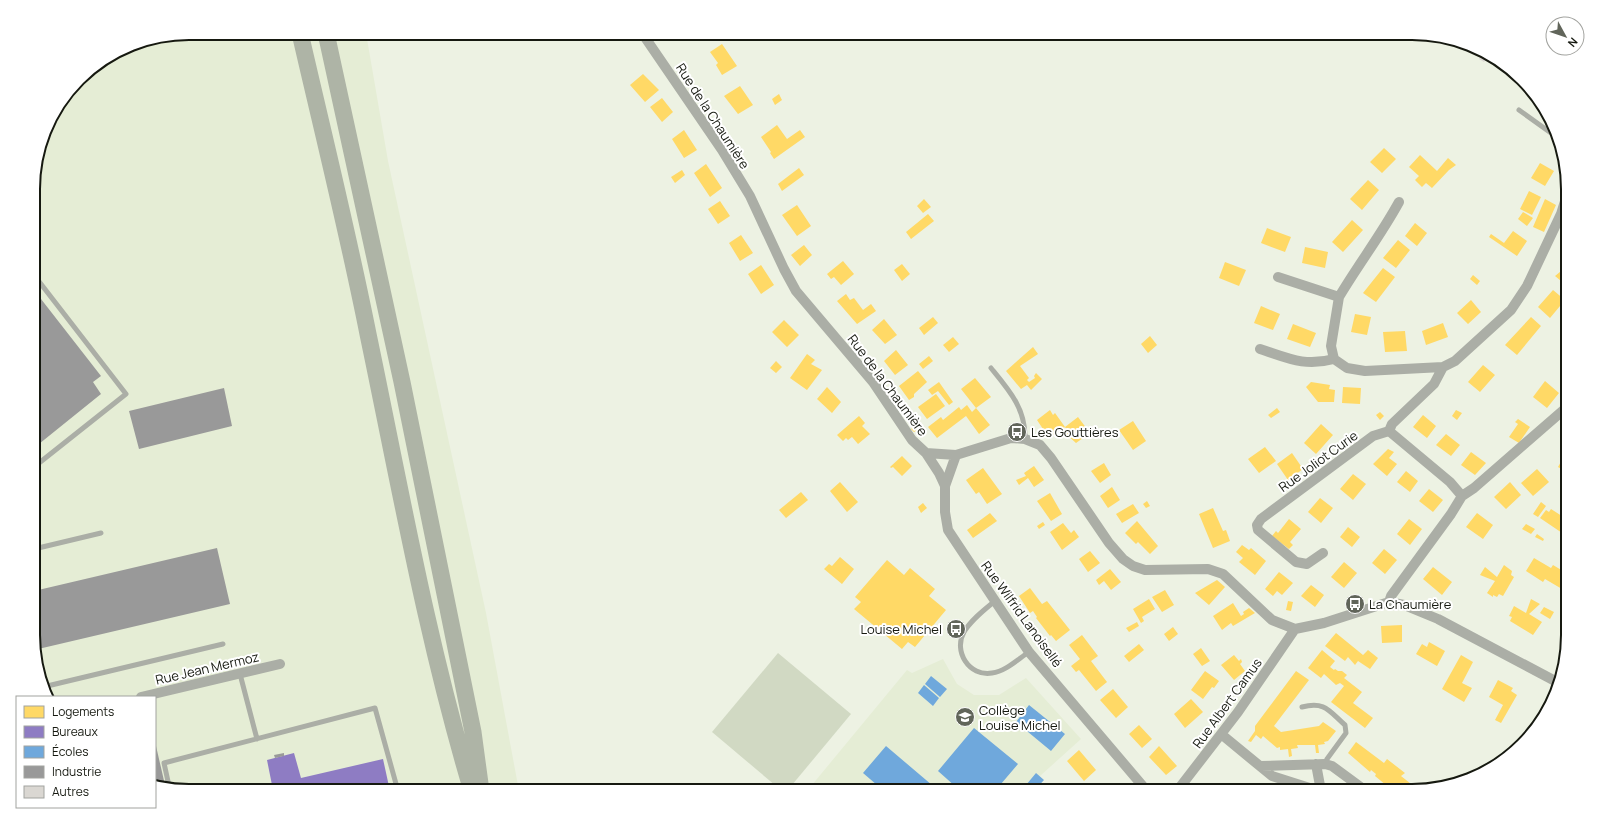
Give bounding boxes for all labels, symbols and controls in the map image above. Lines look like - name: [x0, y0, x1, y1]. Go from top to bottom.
- north arrow: [1545, 16, 1585, 56]
- text: N: [1565, 35, 1581, 51]
- street label: Rue de la Chaumière: [672, 60, 754, 173]
- street label: Rue de la Chaumière: [844, 331, 932, 440]
- bus stop icon: Les Gouttières: [1006, 421, 1028, 443]
- place label: Les Gouttières: [1031, 423, 1119, 441]
- street label: Rue Joliot Curie: [1275, 426, 1362, 496]
- street label: Rue Wilfrid Lanoisellé: [977, 557, 1067, 671]
- bus stop icon: La Chaumière: [1344, 593, 1366, 615]
- place label: La Chaumière: [1369, 595, 1452, 613]
- bus stop icon: Louise Michel: [945, 618, 967, 640]
- place label: Louise Michel: [860, 620, 942, 638]
- street label: Rue Jean Mermoz: [153, 647, 261, 689]
- street label: Rue Albert Camus: [1188, 654, 1266, 752]
- legend: [16, 696, 156, 808]
- place label: Collège Louise Michel: [979, 701, 1061, 734]
- text: Logements: [52, 703, 114, 720]
- school or university icon: Collège Louise Michel: [954, 706, 976, 728]
- text: Bureaux: [52, 723, 98, 740]
- text: Écoles: [52, 743, 89, 760]
- text: Industrie: [52, 763, 101, 780]
- text: Autres: [52, 783, 89, 800]

